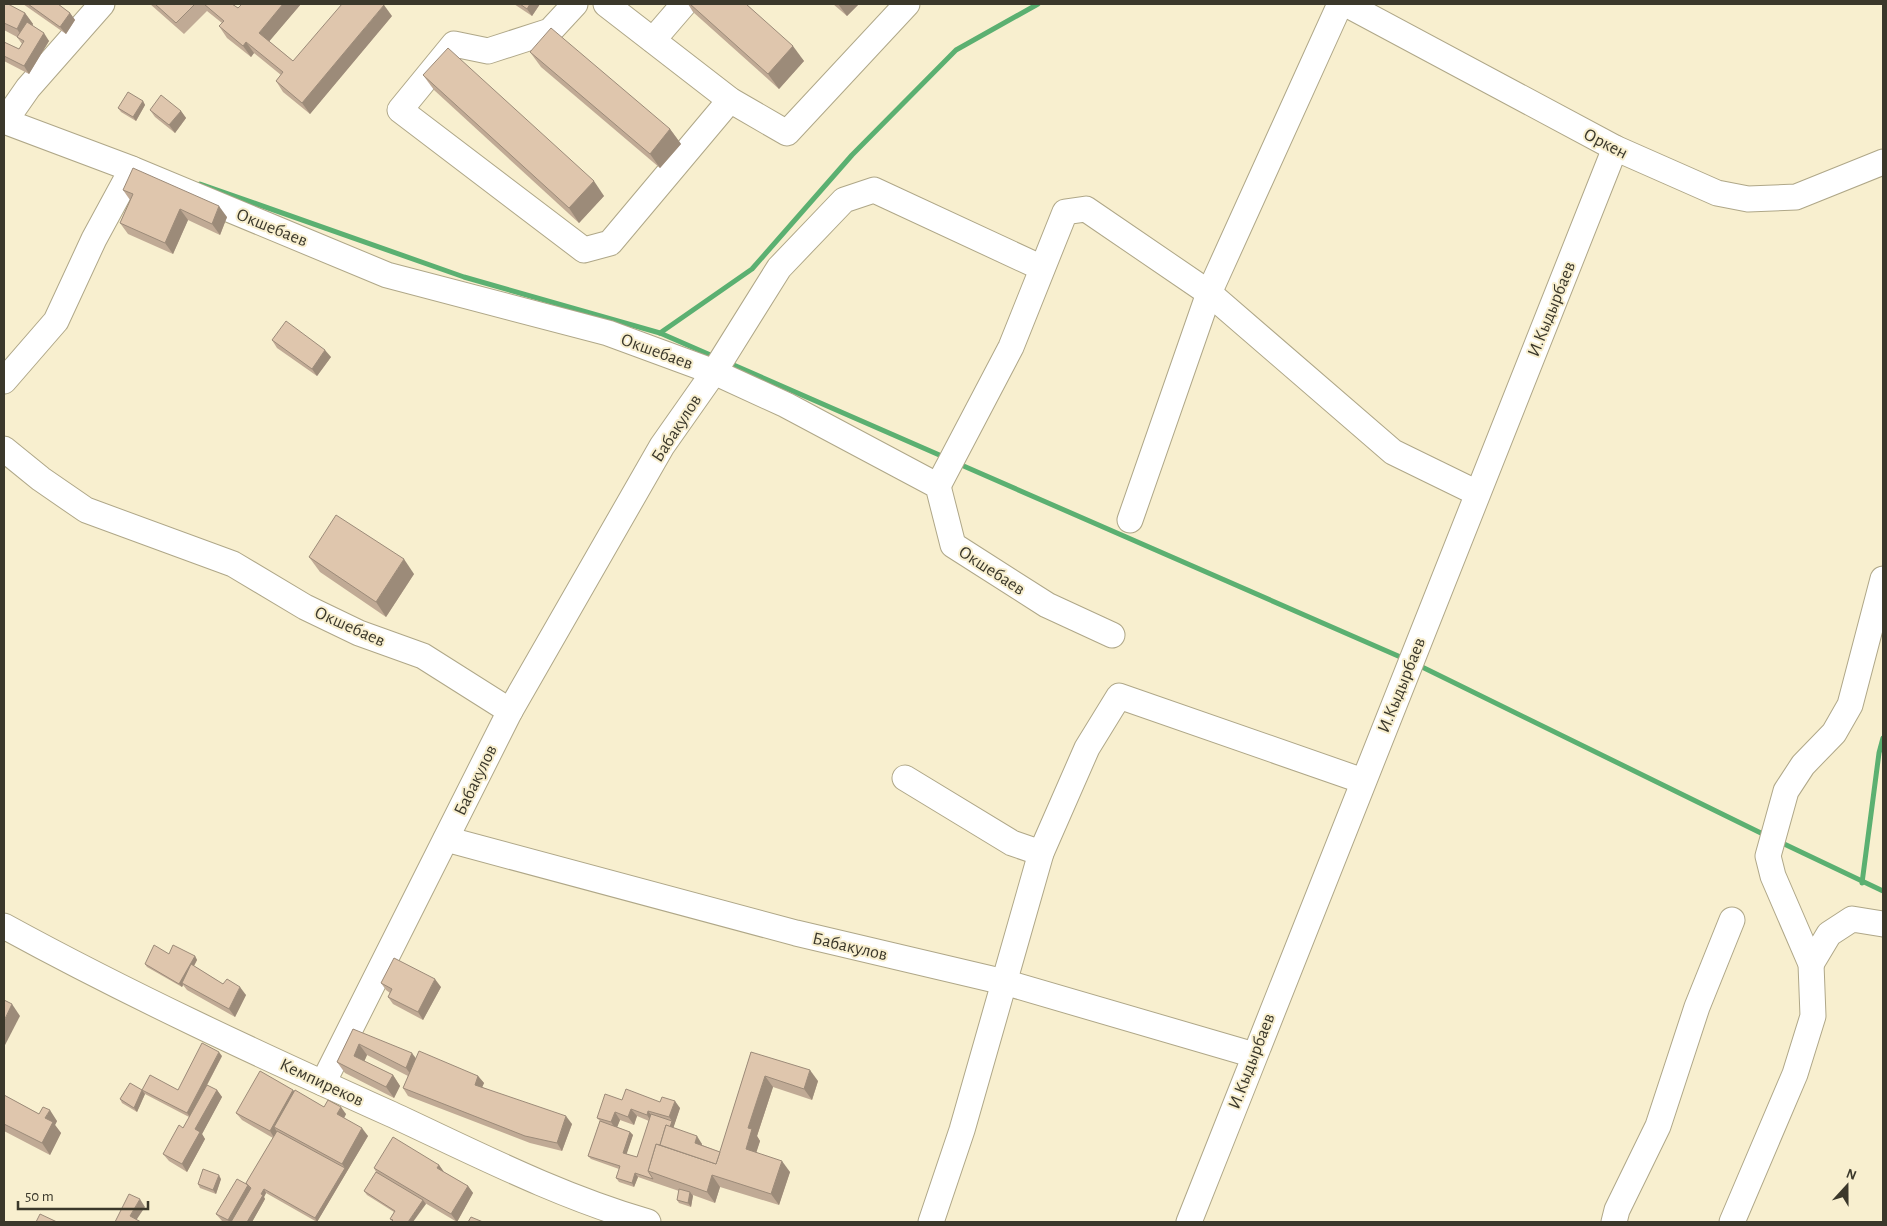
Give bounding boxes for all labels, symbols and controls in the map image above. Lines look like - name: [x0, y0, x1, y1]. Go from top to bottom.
- street label: Оркен: [1581, 125, 1631, 163]
- street label: Окшебаев: [233, 205, 310, 250]
- street label: И.Кыдырбаев: [1524, 259, 1579, 359]
- street label: Окшебаев: [618, 330, 695, 373]
- street label: Бабакулов: [648, 391, 705, 465]
- street label: Окшебаев: [955, 542, 1028, 599]
- street label: Окшебаев: [312, 602, 388, 650]
- street label: И.Кыдырбаев: [1374, 635, 1429, 735]
- street label: Бабакулов: [450, 742, 501, 819]
- street label: Бабакулов: [811, 929, 889, 964]
- street label: И.Кыдырбаев: [1225, 1011, 1278, 1112]
- street label: Кемпиреков: [277, 1056, 366, 1110]
- north arrow: [1822, 1161, 1872, 1211]
- text: N: [1844, 1167, 1858, 1183]
- scale bar: [18, 1178, 148, 1210]
- text: 50 m: [25, 1189, 54, 1204]

